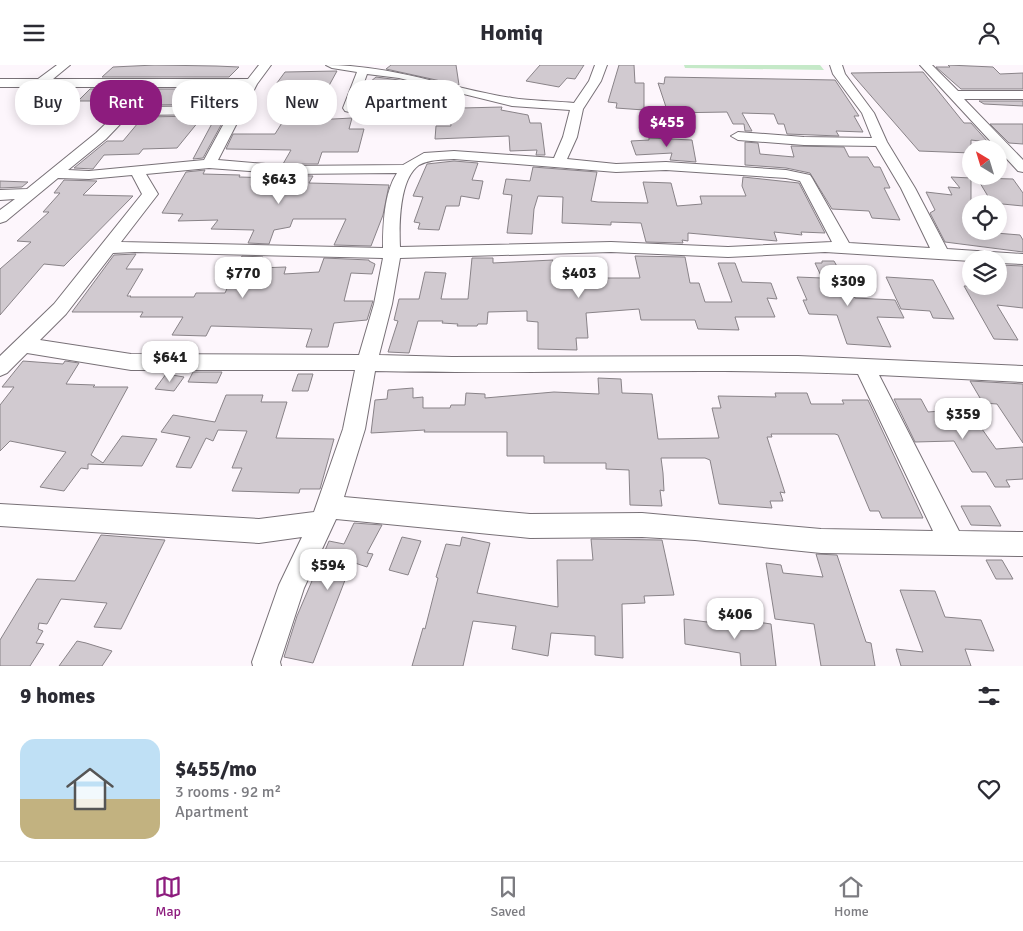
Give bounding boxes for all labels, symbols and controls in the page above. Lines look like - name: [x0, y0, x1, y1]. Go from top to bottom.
- icon: menu: [20, 19, 48, 47]
- text: Homiq: [480, 19, 543, 46]
- icon: person: [975, 19, 1003, 47]
- chip: Buy: [15, 80, 80, 125]
- chip: Rent: [90, 80, 162, 125]
- chip: Filters: [172, 80, 257, 125]
- chip: New: [267, 80, 337, 125]
- chip: Apartment: [347, 80, 465, 125]
- pin: $455: [637, 106, 697, 148]
- text: $455: [650, 112, 684, 132]
- north arrow: [962, 140, 1008, 185]
- map controls: [962, 140, 1007, 295]
- pin: $643: [249, 163, 309, 205]
- text: $643: [262, 169, 296, 189]
- button: locate: [962, 195, 1007, 240]
- button: layers: [962, 250, 1007, 295]
- pin: $770: [213, 257, 273, 299]
- pin: $403: [549, 257, 609, 299]
- text: $770: [226, 263, 260, 283]
- text: $403: [562, 263, 596, 283]
- pin: $309: [818, 265, 878, 307]
- text: $309: [831, 271, 865, 291]
- pin: $641: [140, 341, 200, 383]
- text: $641: [153, 347, 187, 367]
- pin: $359: [933, 397, 993, 440]
- text: $359: [946, 404, 980, 424]
- pin: $594: [298, 549, 358, 591]
- text: $594: [311, 555, 345, 575]
- pin: $406: [705, 597, 765, 640]
- text: $406: [718, 604, 752, 624]
- icon: filters: [975, 682, 1003, 710]
- text: 9 homes: [20, 683, 95, 709]
- text: $455/mo: [175, 756, 257, 782]
- icon: home: [60, 759, 120, 819]
- icon: heart: [975, 775, 1003, 803]
- text: 3 rooms · 92 m²: [175, 782, 281, 802]
- text: Apartment: [175, 802, 248, 822]
- tab: Map: [154, 873, 182, 920]
- tab: Saved: [490, 873, 526, 920]
- tab: Home: [834, 873, 869, 920]

